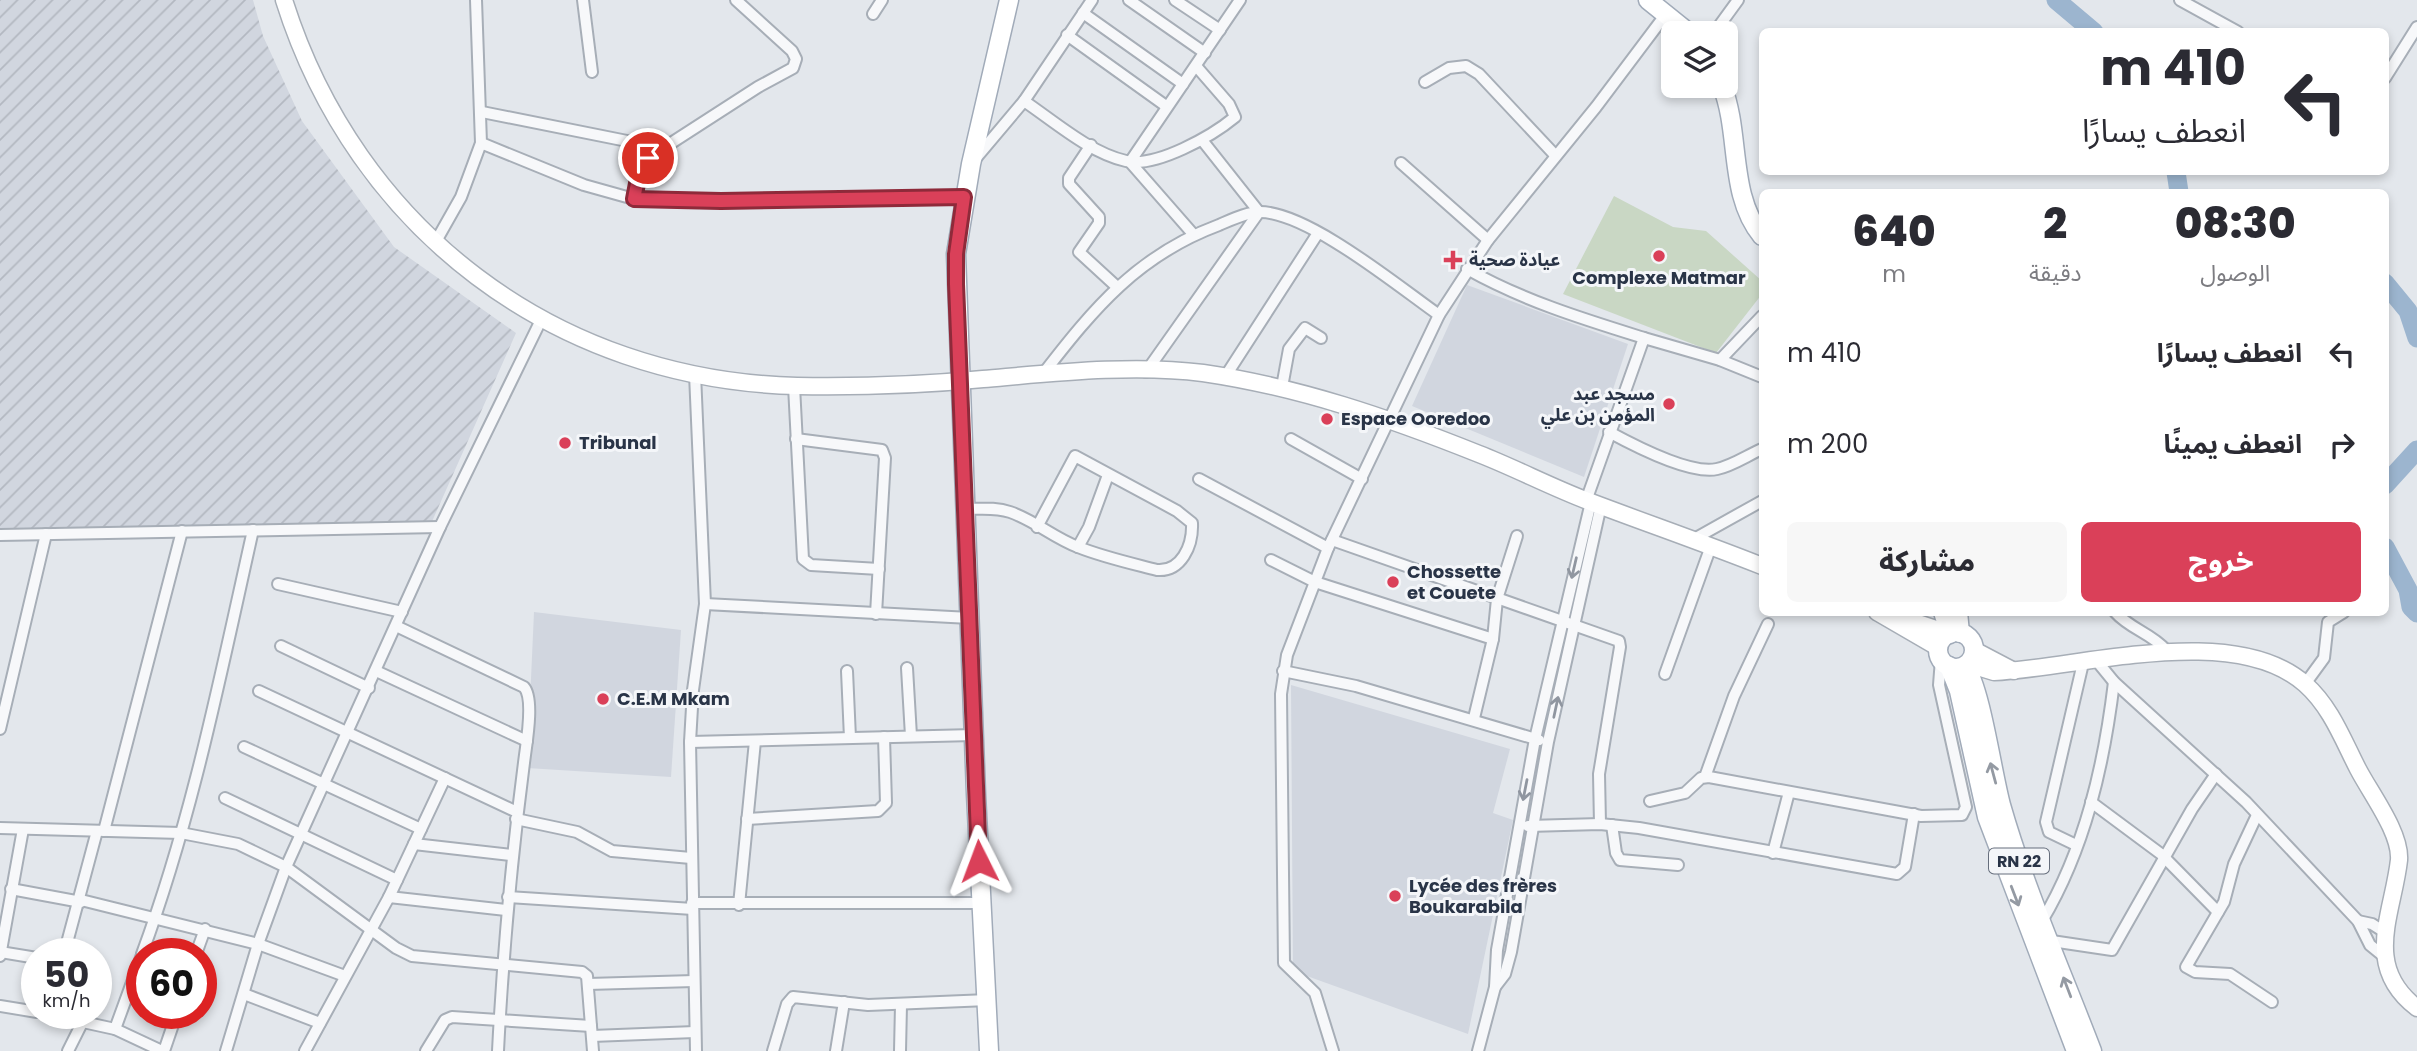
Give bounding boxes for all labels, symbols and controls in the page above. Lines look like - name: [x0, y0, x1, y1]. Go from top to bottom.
- map controls: [1661, 21, 1738, 98]
- button: layers: [1661, 21, 1738, 98]
- text: 410 m: [2100, 34, 2246, 102]
- icon: left: [2270, 56, 2361, 147]
- text: انعطف يسارًا: [2082, 108, 2246, 153]
- pin: [618, 128, 678, 188]
- icon: arrive: [629, 139, 667, 177]
- text: 2: [2043, 194, 2067, 253]
- text: 08:30: [2175, 194, 2296, 253]
- text: 640: [1852, 202, 1936, 261]
- place label: عيادة صحية: [1469, 247, 1560, 272]
- marker: Complexe Matmar: [1651, 248, 1667, 264]
- marker: عيادة صحية: [1443, 250, 1463, 270]
- text: دقيقة: [2029, 257, 2081, 289]
- text: الوصول: [2200, 257, 2270, 289]
- text: m: [1882, 258, 1906, 290]
- place label: Complexe Matmar: [1572, 265, 1746, 290]
- text: 410 m: [1787, 335, 1862, 371]
- text: انعطف يسارًا: [2157, 335, 2302, 371]
- icon: left: [2323, 335, 2361, 373]
- place label: مسجد عبد المؤمن بن علي: [1541, 381, 1655, 429]
- marker: مسجد عبد المؤمن بن علي: [1661, 396, 1677, 412]
- place label: Espace Ooredoo: [1341, 406, 1491, 431]
- marker: Espace Ooredoo: [1319, 411, 1335, 427]
- text: 200 m: [1787, 426, 1868, 462]
- text: انعطف يمينًا: [2164, 426, 2302, 462]
- icon: right: [2323, 426, 2361, 464]
- place label: Tribunal: [579, 430, 657, 455]
- marker: Tribunal: [557, 435, 573, 451]
- button: مشاركة: [1787, 522, 2067, 602]
- button: خروج: [2081, 522, 2361, 602]
- one-way arrow: [1567, 556, 1581, 579]
- place label: Chossette et Couete: [1407, 559, 1501, 605]
- marker: Chossette et Couete: [1385, 574, 1401, 590]
- place label: C.E.M Mkam: [617, 686, 730, 711]
- marker: C.E.M Mkam: [595, 691, 611, 707]
- one-way arrow: [1550, 696, 1563, 719]
- one-way arrow: [1986, 762, 1999, 785]
- one-way arrow: [1518, 778, 1531, 801]
- position arrow: [942, 824, 1016, 898]
- road number: RN 22: [1989, 848, 2049, 874]
- place label: Lycée des frères Boukarabila: [1409, 873, 1557, 919]
- one-way arrow: [2010, 884, 2023, 906]
- marker: Lycée des frères Boukarabila: [1387, 888, 1403, 904]
- speed limit sign: 60: [126, 938, 217, 1029]
- text: 50: [44, 950, 89, 999]
- one-way arrow: [2060, 977, 2073, 999]
- text: km/h: [43, 988, 90, 1013]

